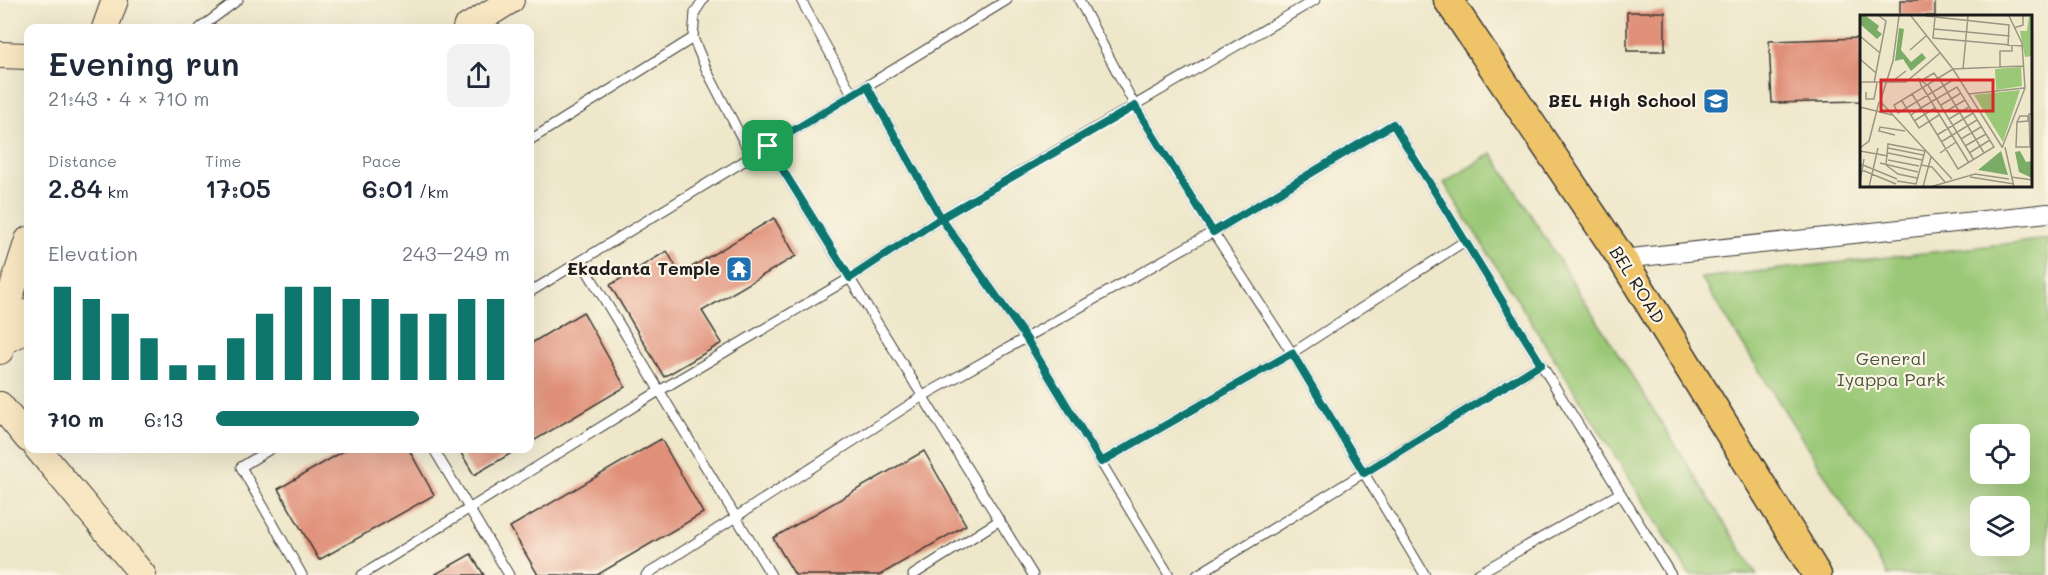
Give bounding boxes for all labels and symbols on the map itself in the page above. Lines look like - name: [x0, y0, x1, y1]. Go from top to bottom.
- inset map: [1860, 15, 2033, 188]
- school or university icon: BEL High School: [1701, 86, 1731, 116]
- place label: BEL High School: [1548, 88, 1696, 112]
- pin: [742, 120, 793, 171]
- street label: BEL ROAD: [1605, 241, 1671, 328]
- temple icon: Ekadanta Temple: [724, 254, 754, 284]
- place label: Ekadanta Temple: [567, 256, 720, 280]
- park label: General Iyappa Park: [1837, 346, 1945, 391]

